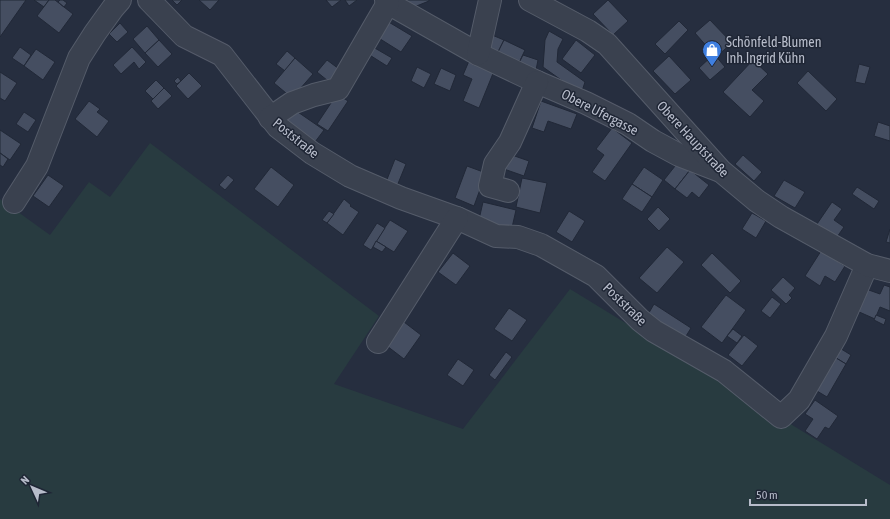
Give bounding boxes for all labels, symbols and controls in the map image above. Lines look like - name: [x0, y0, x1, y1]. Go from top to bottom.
- place label: Schönfeld-Blumen Inh.Ingrid Kühn: [726, 34, 821, 66]
- shop icon: Schönfeld-Blumen Inh.Ingrid Kühn: [701, 39, 723, 67]
- street label: Obere Ufergasse: [559, 86, 641, 138]
- street label: Obere Hauptstraße: [654, 98, 732, 180]
- street label: Poststraße: [270, 115, 322, 161]
- street label: Poststraße: [600, 279, 650, 329]
- north arrow: [12, 467, 52, 507]
- text: N: [18, 474, 31, 487]
- scale bar: [750, 481, 866, 507]
- text: 50 m: [756, 488, 778, 502]

